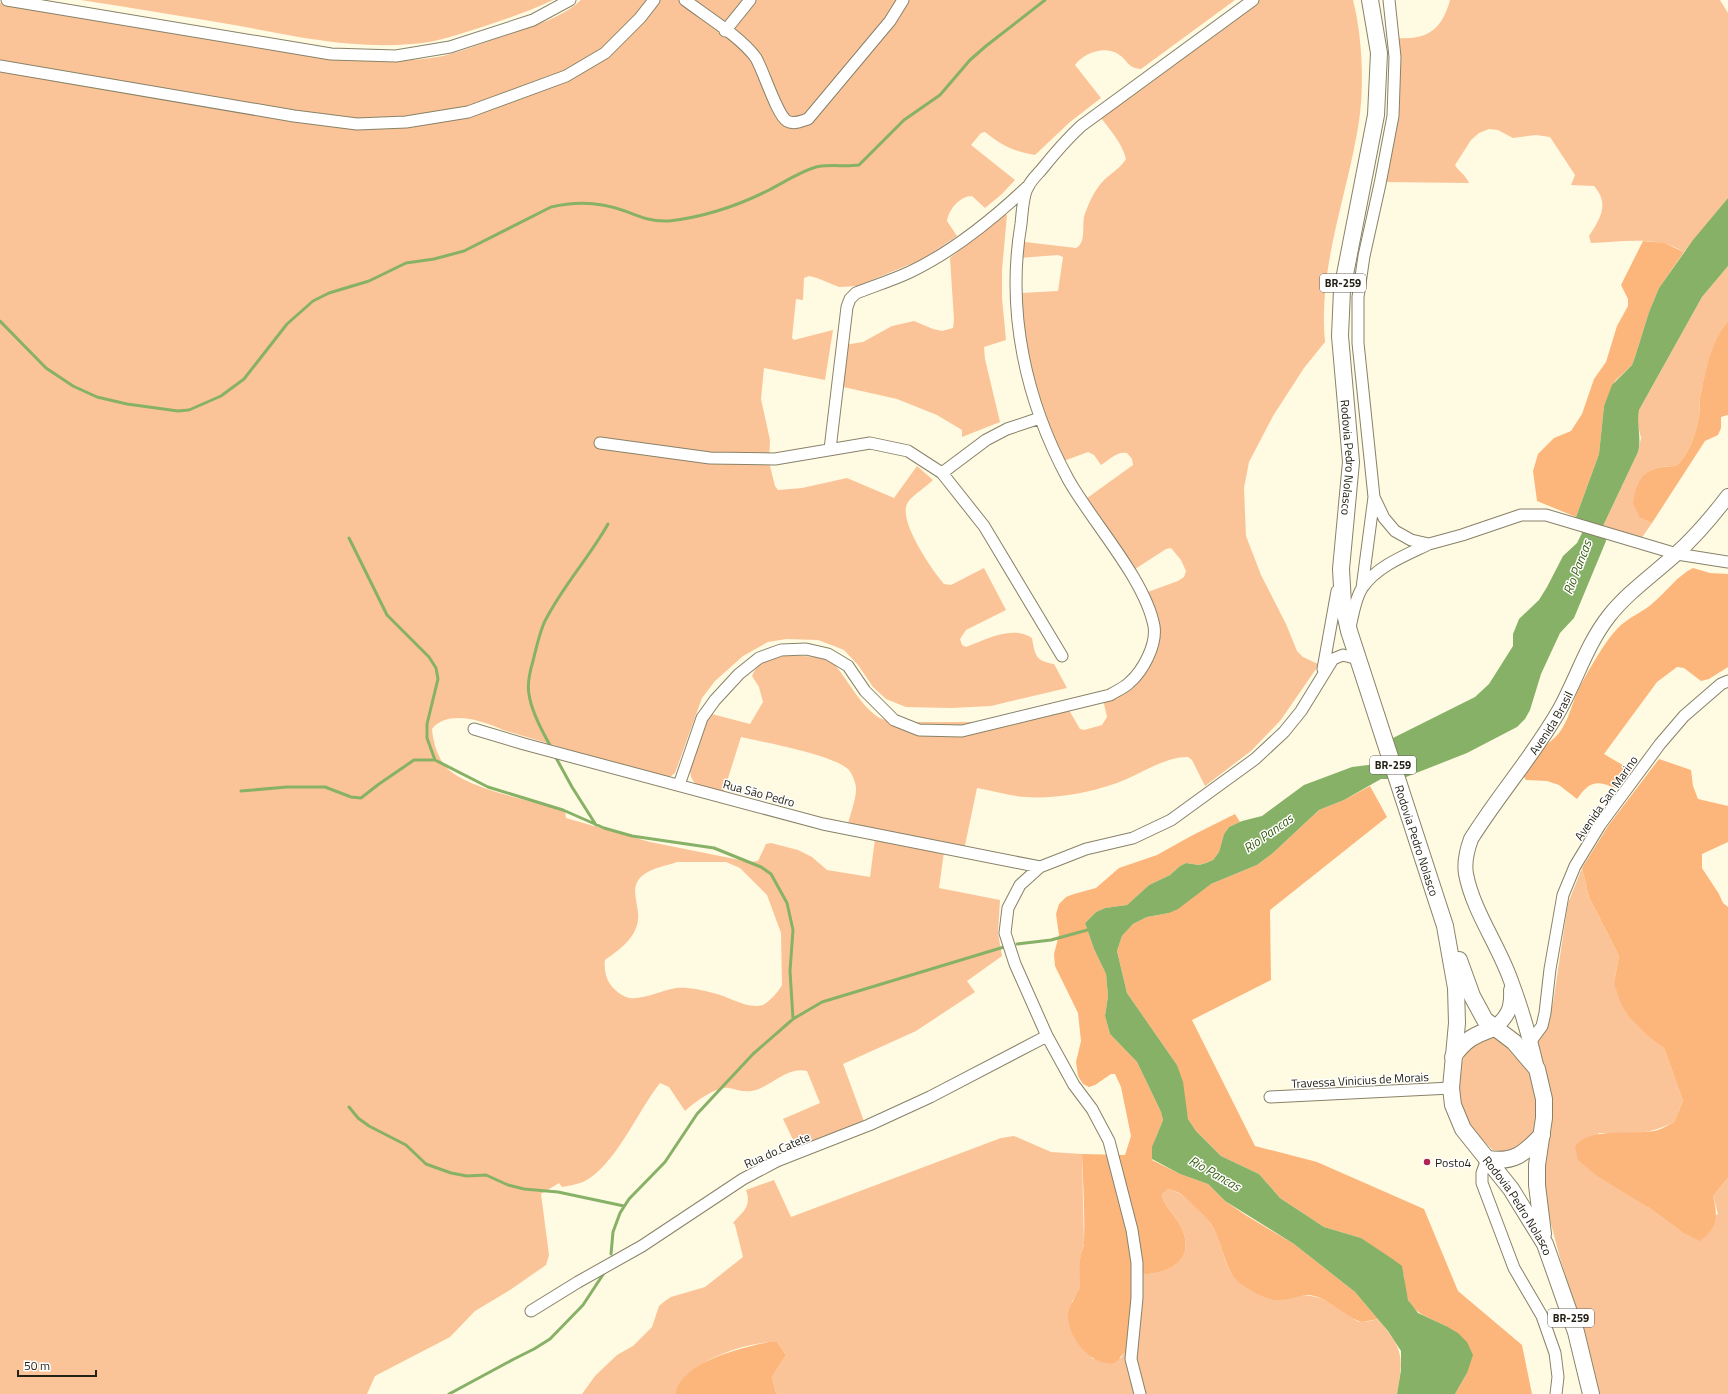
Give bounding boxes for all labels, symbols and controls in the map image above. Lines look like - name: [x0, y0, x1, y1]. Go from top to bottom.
- road number: BR-259: [1320, 274, 1366, 292]
- street label: Rodovia Pedro Nolasco: [1336, 399, 1360, 516]
- water label: Rio Pancas: [1558, 536, 1597, 597]
- street label: Avenida Brasil: [1524, 688, 1577, 758]
- street label: Avenida San Marino: [1570, 752, 1642, 844]
- road number: BR-259: [1370, 756, 1416, 774]
- street label: Rua São Pedro: [721, 774, 797, 812]
- street label: Rodovia Pedro Nolasco: [1390, 782, 1444, 899]
- water label: Rio Pancas: [1239, 808, 1298, 857]
- street label: Travessa Vinicius de Morais: [1291, 1067, 1430, 1093]
- street label: Rua do Catete: [741, 1127, 813, 1173]
- water label: Rio Pancas: [1185, 1150, 1246, 1197]
- street label: Rodovia Pedro Nolasco: [1478, 1152, 1558, 1258]
- place label: Posto4: [1435, 1153, 1472, 1172]
- marker: Posto4: [1422, 1157, 1432, 1167]
- road number: BR-259: [1548, 1309, 1594, 1327]
- scale bar: [18, 1352, 96, 1378]
- text: 50 m: [24, 1356, 50, 1375]

